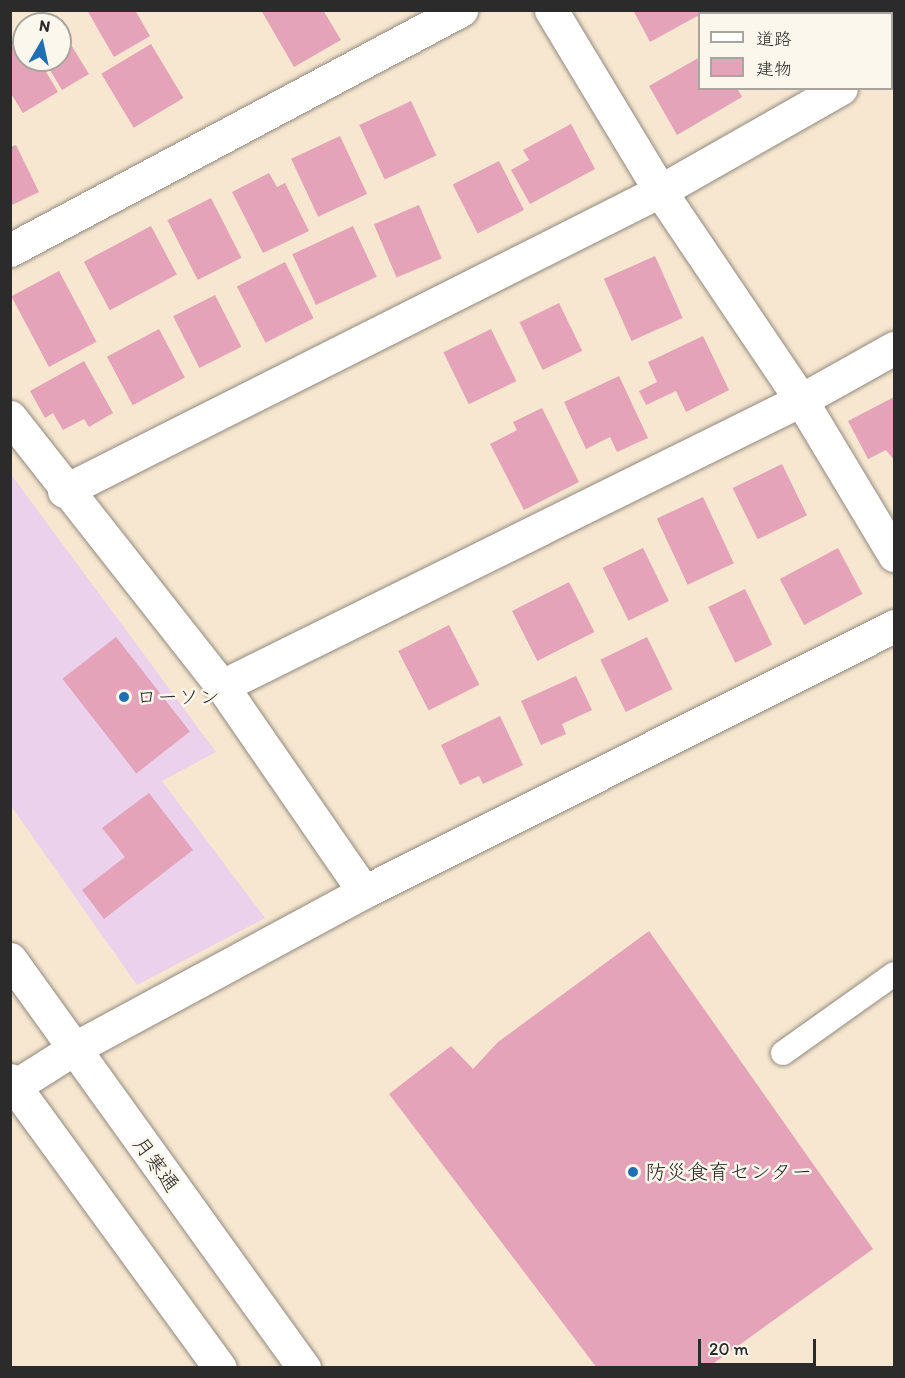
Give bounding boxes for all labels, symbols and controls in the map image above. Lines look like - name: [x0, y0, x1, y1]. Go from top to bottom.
- north arrow: [12, 12, 72, 72]
- legend: [698, 12, 893, 90]
- text: N: [38, 15, 51, 36]
- text: 道路: [756, 28, 792, 50]
- text: 建物: [756, 58, 792, 80]
- place label: ローソン: [136, 684, 220, 710]
- marker: ローソン: [117, 690, 131, 704]
- street label: 月寒通: [127, 1131, 185, 1197]
- place label: 防災食育センター: [645, 1159, 813, 1185]
- marker: 防災食育センター: [626, 1165, 640, 1179]
- scale bar: [701, 1327, 820, 1365]
- text: 20 m: [709, 1338, 749, 1360]

